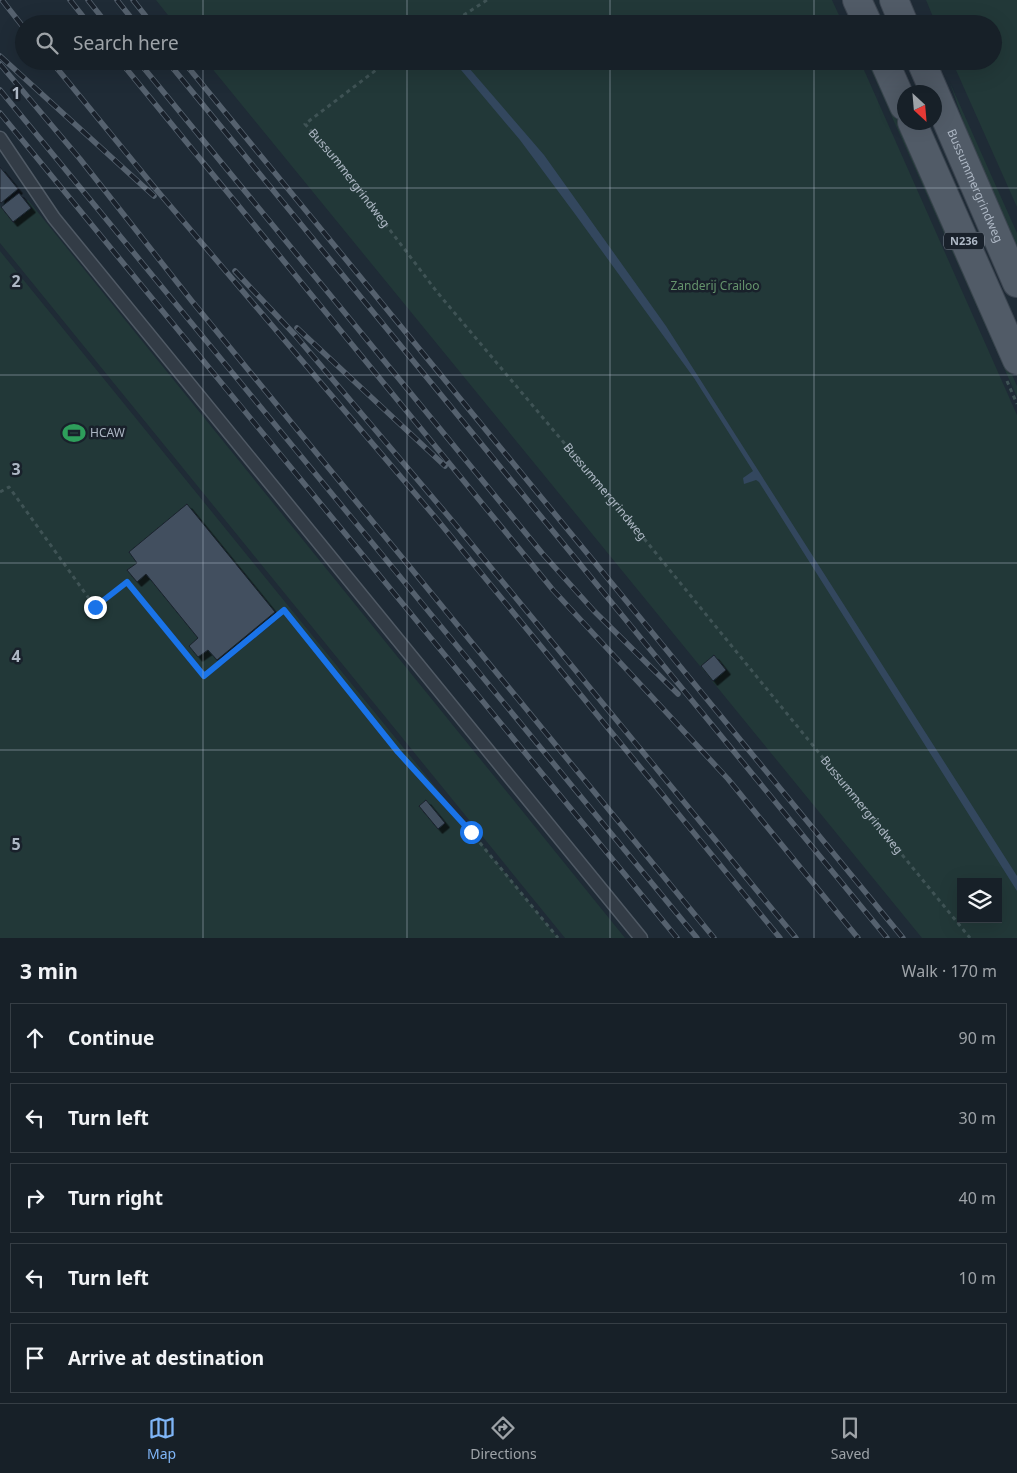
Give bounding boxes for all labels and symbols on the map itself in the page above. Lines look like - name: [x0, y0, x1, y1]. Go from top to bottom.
- text: 1: [11, 82, 21, 104]
- north arrow: [897, 85, 942, 130]
- street label: Bussummergrindweg: [305, 125, 394, 231]
- street label: Bussummergrindweg: [943, 126, 1007, 245]
- road number: N236: [944, 232, 984, 250]
- text: 2: [11, 270, 21, 292]
- park label: Zanderij Crailoo: [670, 277, 760, 294]
- sports icon: HCAW: [61, 420, 87, 446]
- place label: HCAW: [90, 424, 125, 441]
- street label: Bussummergrindweg: [560, 439, 651, 544]
- text: 3: [11, 458, 21, 480]
- route end: [84, 596, 107, 619]
- text: 4: [11, 645, 21, 667]
- street label: Bussummergrindweg: [817, 752, 907, 858]
- route start: [460, 821, 483, 844]
- text: 5: [11, 833, 21, 855]

